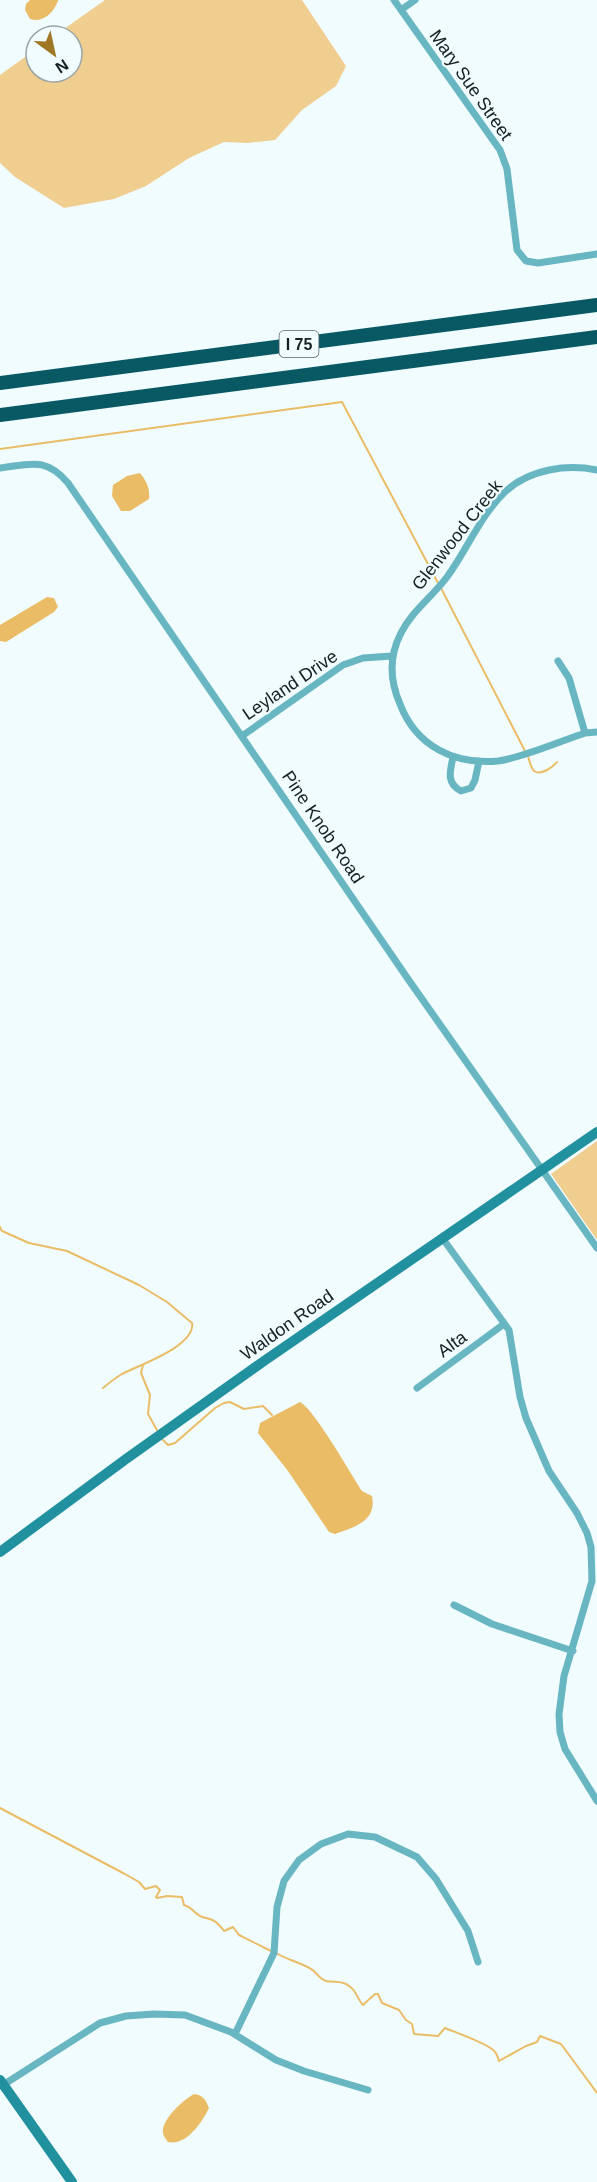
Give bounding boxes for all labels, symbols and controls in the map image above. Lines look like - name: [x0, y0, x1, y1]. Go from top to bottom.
- north arrow: [24, 24, 84, 84]
- street label: Mary Sue Street: [426, 26, 516, 144]
- text: N: [52, 56, 71, 76]
- road number: I 75: [280, 331, 318, 357]
- street label: Glenwood Creek: [408, 475, 507, 594]
- street label: Leyland Drive: [239, 646, 341, 724]
- street label: Pine Knob Road: [278, 767, 368, 887]
- street label: Waldon Road: [237, 1286, 337, 1364]
- street label: Alta: [434, 1326, 471, 1361]

